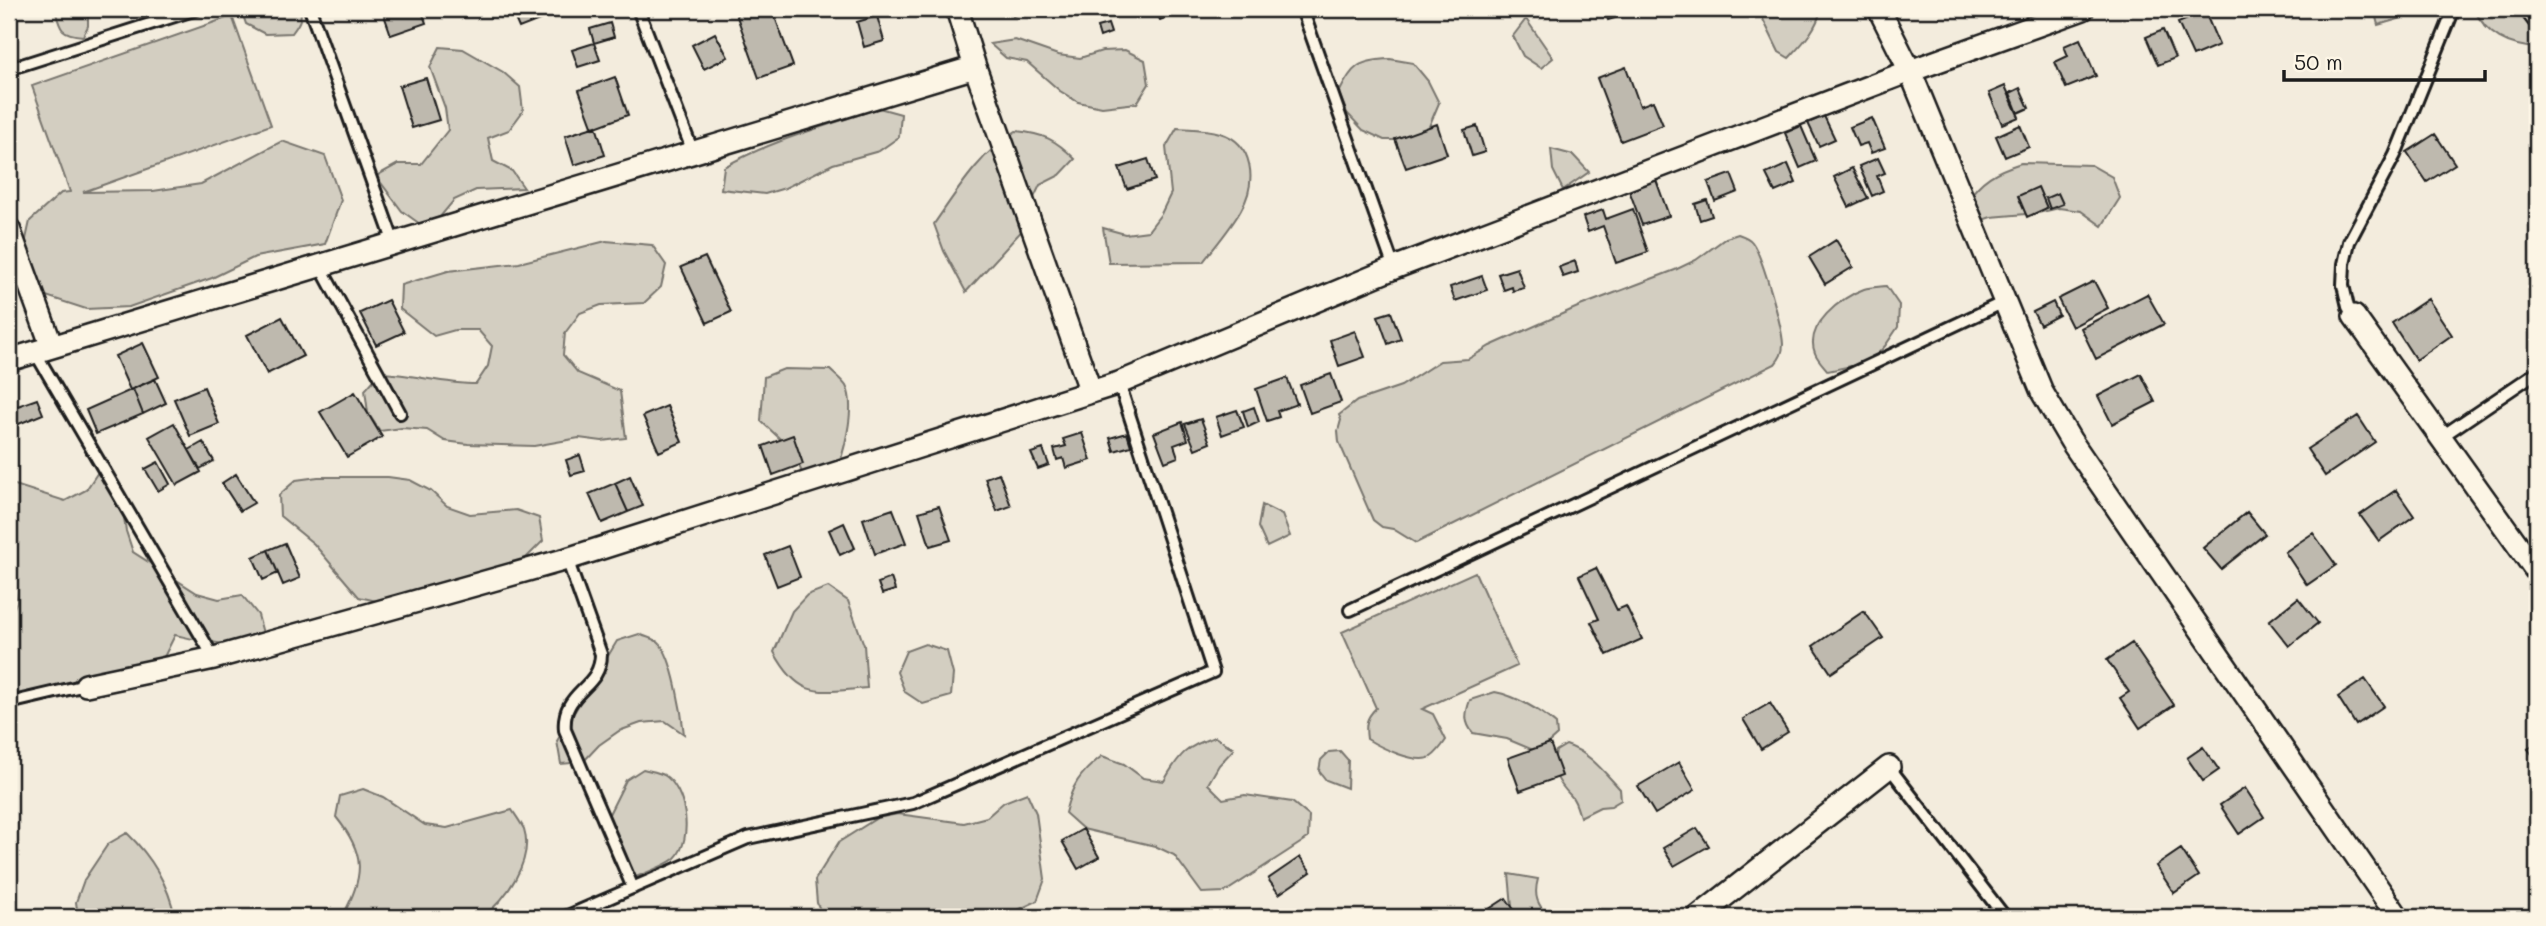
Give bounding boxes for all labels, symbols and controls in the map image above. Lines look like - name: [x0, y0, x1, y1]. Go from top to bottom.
- scale bar: [2284, 38, 2485, 82]
- text: 50 m: [2294, 48, 2343, 75]

